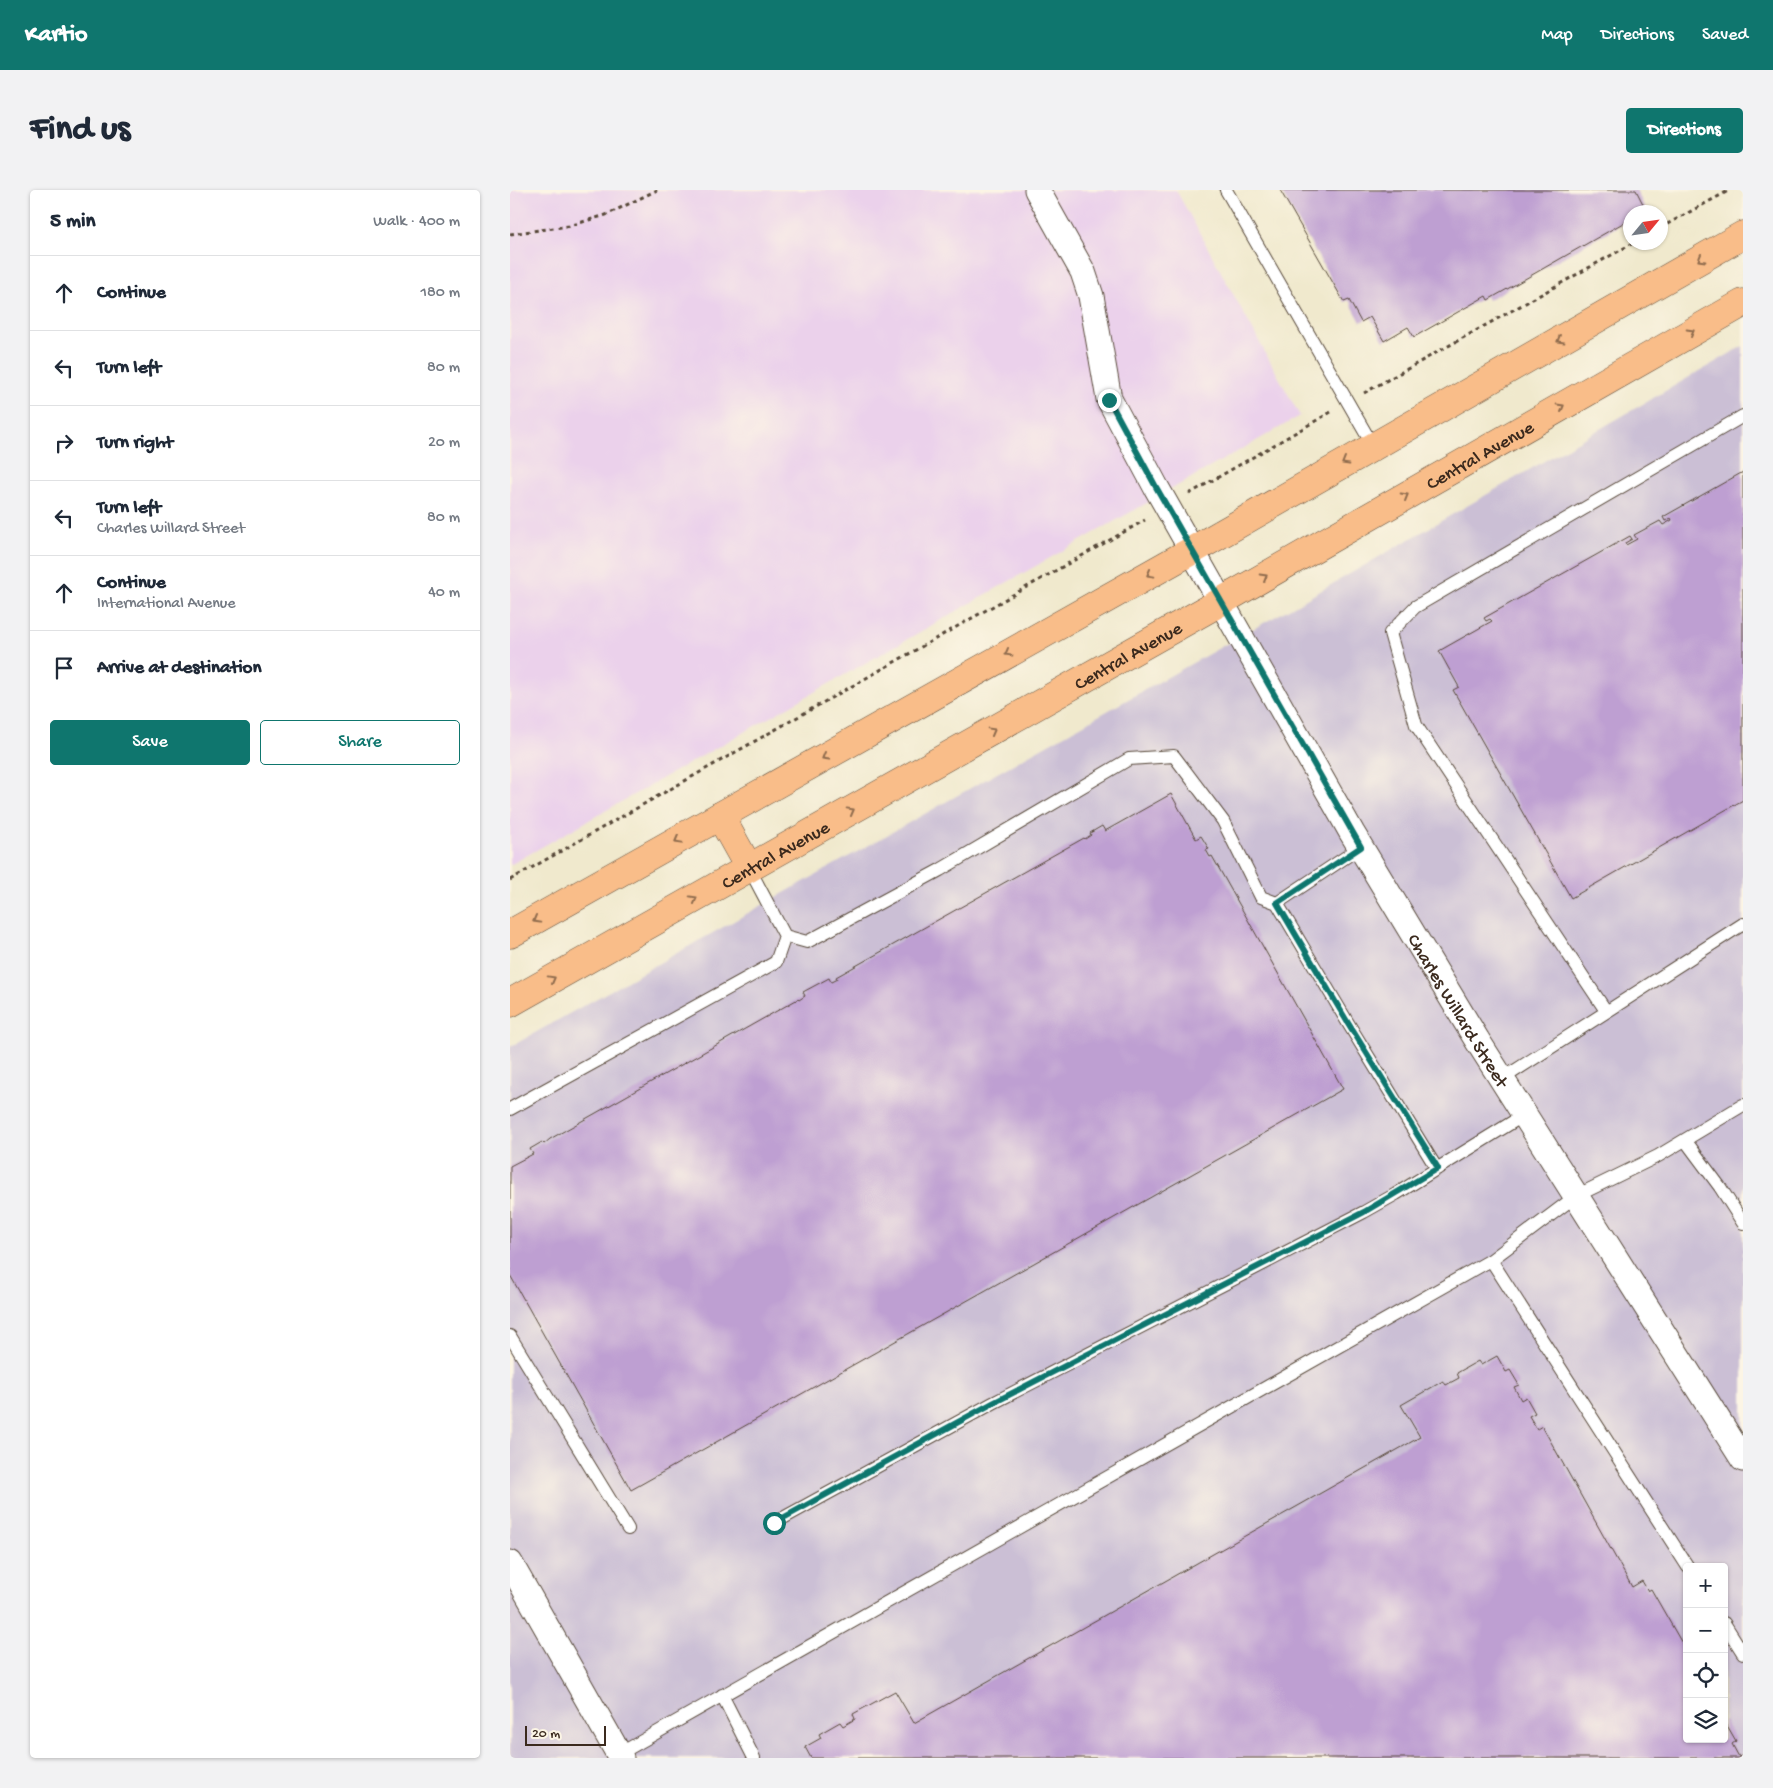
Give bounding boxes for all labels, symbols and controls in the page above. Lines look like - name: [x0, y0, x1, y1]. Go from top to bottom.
- text: Kartio: [25, 21, 88, 50]
- text: Map: [1541, 25, 1573, 46]
- text: Directions: [1601, 25, 1674, 46]
- text: Saved: [1702, 25, 1748, 46]
- button: Directions: [1626, 108, 1743, 153]
- text: Find us: [30, 110, 130, 151]
- north arrow: [1623, 205, 1668, 250]
- text: 5 min: [50, 210, 95, 235]
- text: Walk · 400 m: [373, 213, 460, 232]
- one-way arrow: [1697, 253, 1706, 263]
- icon: ahead: [50, 279, 78, 307]
- text: Continue: [97, 282, 166, 305]
- text: 180 m: [421, 284, 460, 303]
- one-way arrow: [1686, 329, 1695, 339]
- one-way arrow: [1556, 333, 1565, 343]
- icon: left: [50, 354, 78, 382]
- text: Turn left: [97, 357, 161, 380]
- text: 80 m: [427, 359, 460, 378]
- route end: [1098, 389, 1121, 412]
- one-way arrow: [1556, 403, 1565, 413]
- street label: Central Avenue: [1423, 417, 1539, 497]
- icon: right: [50, 429, 78, 457]
- text: Turn right: [97, 432, 173, 455]
- text: 20 m: [428, 434, 460, 453]
- one-way arrow: [1341, 456, 1350, 466]
- one-way arrow: [1400, 493, 1409, 503]
- text: Turn left: [97, 497, 161, 520]
- icon: left: [50, 504, 78, 532]
- text: 80 m: [427, 509, 460, 528]
- text: Charles Willard Street: [97, 520, 245, 539]
- one-way arrow: [1146, 567, 1155, 577]
- text: Continue: [97, 572, 166, 595]
- one-way arrow: [1259, 573, 1268, 583]
- icon: ahead: [50, 579, 78, 607]
- text: 40 m: [428, 584, 460, 603]
- text: International Avenue: [97, 595, 236, 614]
- street label: Central Avenue: [1071, 618, 1187, 697]
- one-way arrow: [1005, 647, 1014, 657]
- icon: arrive: [50, 654, 78, 682]
- text: Arrive at destination: [97, 657, 261, 680]
- button: Save: [50, 720, 250, 765]
- button: Share: [260, 720, 460, 765]
- one-way arrow: [987, 727, 996, 737]
- one-way arrow: [821, 750, 830, 760]
- one-way arrow: [845, 807, 854, 817]
- street label: Central Avenue: [718, 817, 835, 896]
- one-way arrow: [674, 834, 683, 844]
- one-way arrow: [689, 895, 698, 905]
- one-way arrow: [532, 913, 541, 923]
- street label: Charles Willard Street: [1401, 931, 1513, 1094]
- one-way arrow: [547, 975, 556, 985]
- route start: [763, 1512, 786, 1535]
- map controls: [1683, 1563, 1728, 1743]
- button: +: [1683, 1563, 1728, 1608]
- button: −: [1683, 1608, 1728, 1653]
- button: locate: [1683, 1653, 1728, 1698]
- button: layers: [1683, 1698, 1728, 1743]
- scale bar: [525, 1723, 606, 1746]
- text: 20 m: [532, 1726, 560, 1743]

